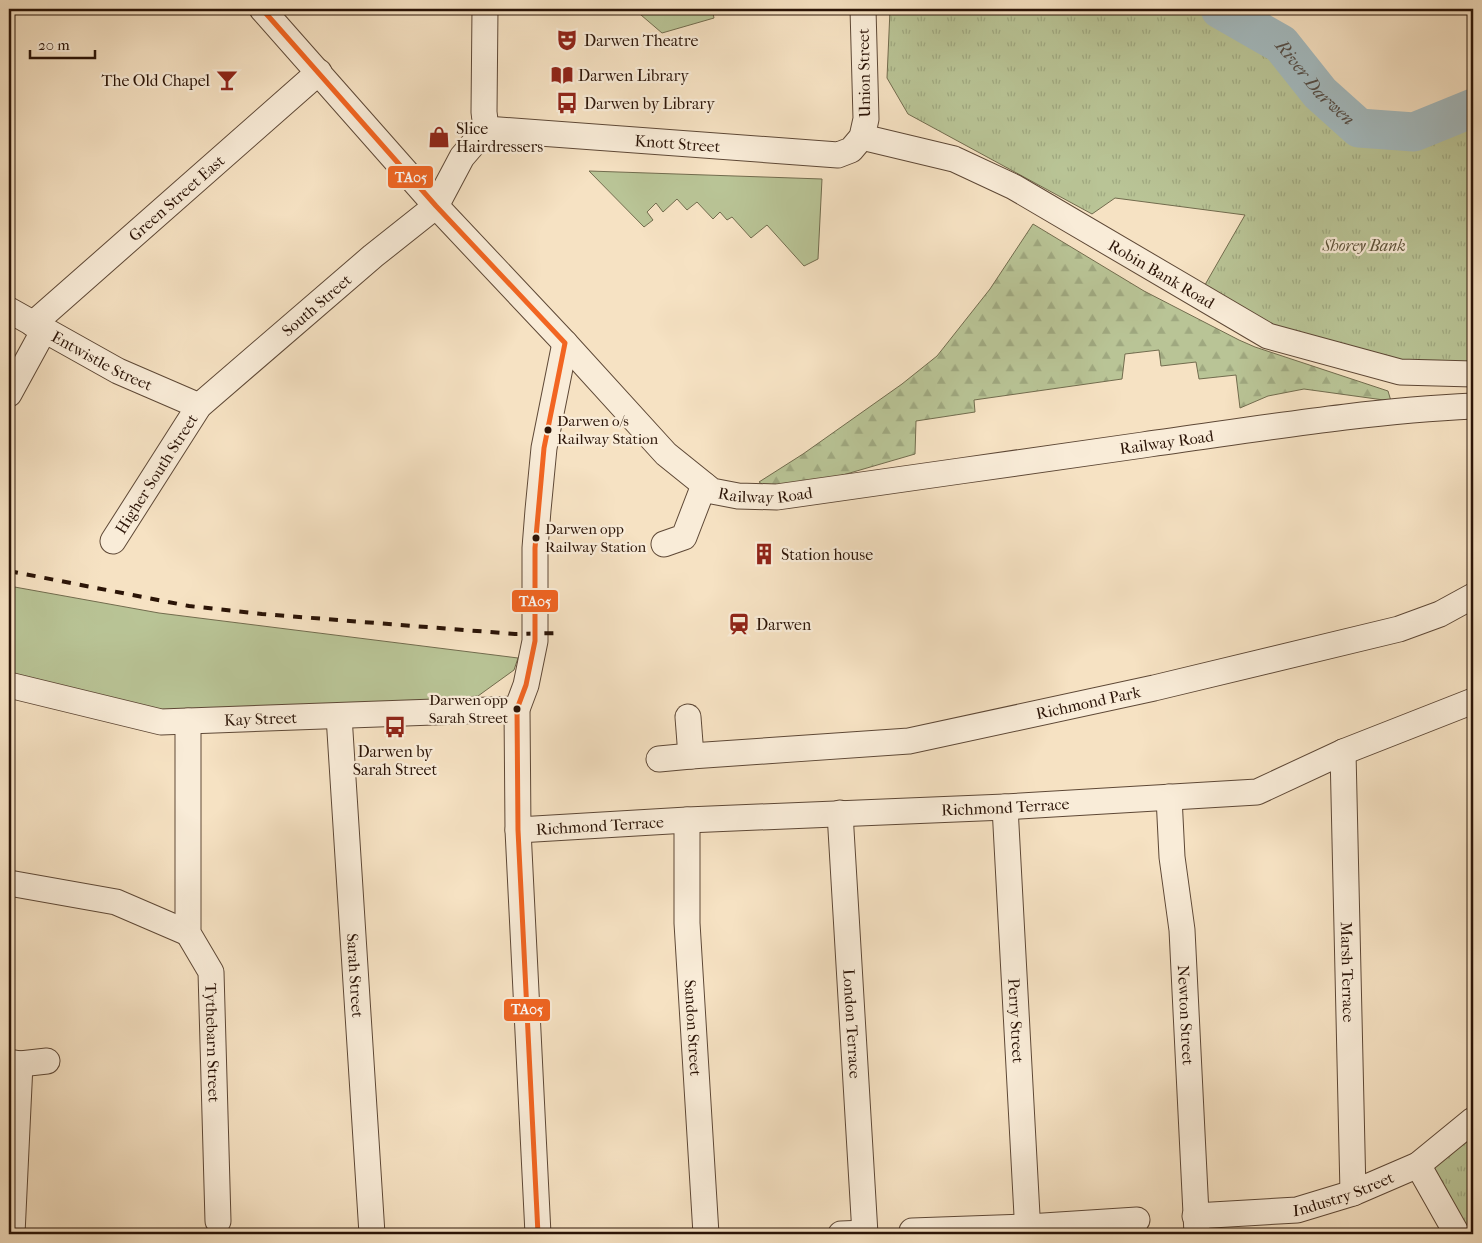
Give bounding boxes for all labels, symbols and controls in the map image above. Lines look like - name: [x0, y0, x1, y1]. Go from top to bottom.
- theatre icon: Darwen Theatre: [554, 27, 580, 53]
- scale bar: [30, 28, 95, 60]
- street label: Union Street: [854, 28, 874, 118]
- place label: Darwen Theatre: [584, 31, 699, 50]
- water label: River Darwen: [1271, 35, 1359, 130]
- text: 20 m: [38, 36, 70, 54]
- library icon: Darwen Library: [549, 62, 575, 88]
- place label: Darwen Library: [578, 66, 689, 85]
- bar icon: The Old Chapel: [214, 67, 240, 93]
- place label: The Old Chapel: [101, 71, 211, 90]
- bus stop icon: Darwen by Library: [554, 90, 580, 116]
- place label: Darwen by Library: [584, 94, 715, 113]
- place label: Slice Hairdressers: [456, 119, 543, 156]
- shop icon: Slice Hairdressers: [426, 124, 452, 150]
- street label: Knott Street: [634, 131, 721, 156]
- street label: Green Street East: [125, 150, 228, 245]
- line badge: TA05: [387, 165, 434, 189]
- text: TA05: [394, 169, 427, 186]
- street label: Robin Bank Road: [1105, 235, 1218, 312]
- park label: Shorey Bank: [1321, 236, 1406, 255]
- street label: South Street: [278, 269, 355, 340]
- street label: Entwistle Street: [48, 326, 156, 394]
- street label: Higher South Street: [111, 410, 201, 537]
- place label: Darwen o/s Railway Station: [557, 412, 659, 448]
- marker: Darwen o/s Railway Station: [543, 425, 553, 435]
- street label: Railway Road: [1118, 426, 1215, 458]
- street label: Railway Road: [717, 482, 814, 507]
- place label: Darwen opp Railway Station: [545, 520, 647, 556]
- marker: Darwen opp Railway Station: [531, 533, 541, 543]
- building icon: Station house: [751, 541, 777, 567]
- place label: Station house: [781, 545, 873, 564]
- line badge: TA05: [511, 589, 559, 613]
- text: TA05: [518, 593, 551, 610]
- station icon: Darwen: [726, 611, 752, 637]
- place label: Darwen: [756, 615, 812, 634]
- street label: Richmond Park: [1034, 682, 1143, 723]
- place label: Darwen opp Sarah Street: [429, 691, 509, 727]
- marker: Darwen opp Sarah Street: [512, 704, 522, 714]
- street label: Kay Street: [224, 708, 298, 729]
- bus stop icon: Darwen by Sarah Street: [382, 714, 408, 740]
- place label: Darwen by Sarah Street: [353, 742, 438, 779]
- street label: Richmond Terrace: [941, 794, 1070, 819]
- street label: Richmond Terrace: [535, 812, 664, 838]
- street label: Marsh Terrace: [1337, 921, 1359, 1022]
- street label: Sarah Street: [343, 933, 368, 1019]
- street label: Newton Street: [1174, 965, 1198, 1066]
- street label: London Terrace: [840, 968, 865, 1079]
- street label: Perry Street: [1005, 978, 1028, 1064]
- street label: Sandon Street: [681, 979, 706, 1077]
- street label: Tythebarn Street: [202, 983, 224, 1103]
- line badge: TA05: [503, 998, 551, 1022]
- text: TA05: [510, 1001, 543, 1018]
- street label: Industry Street: [1292, 1167, 1397, 1220]

